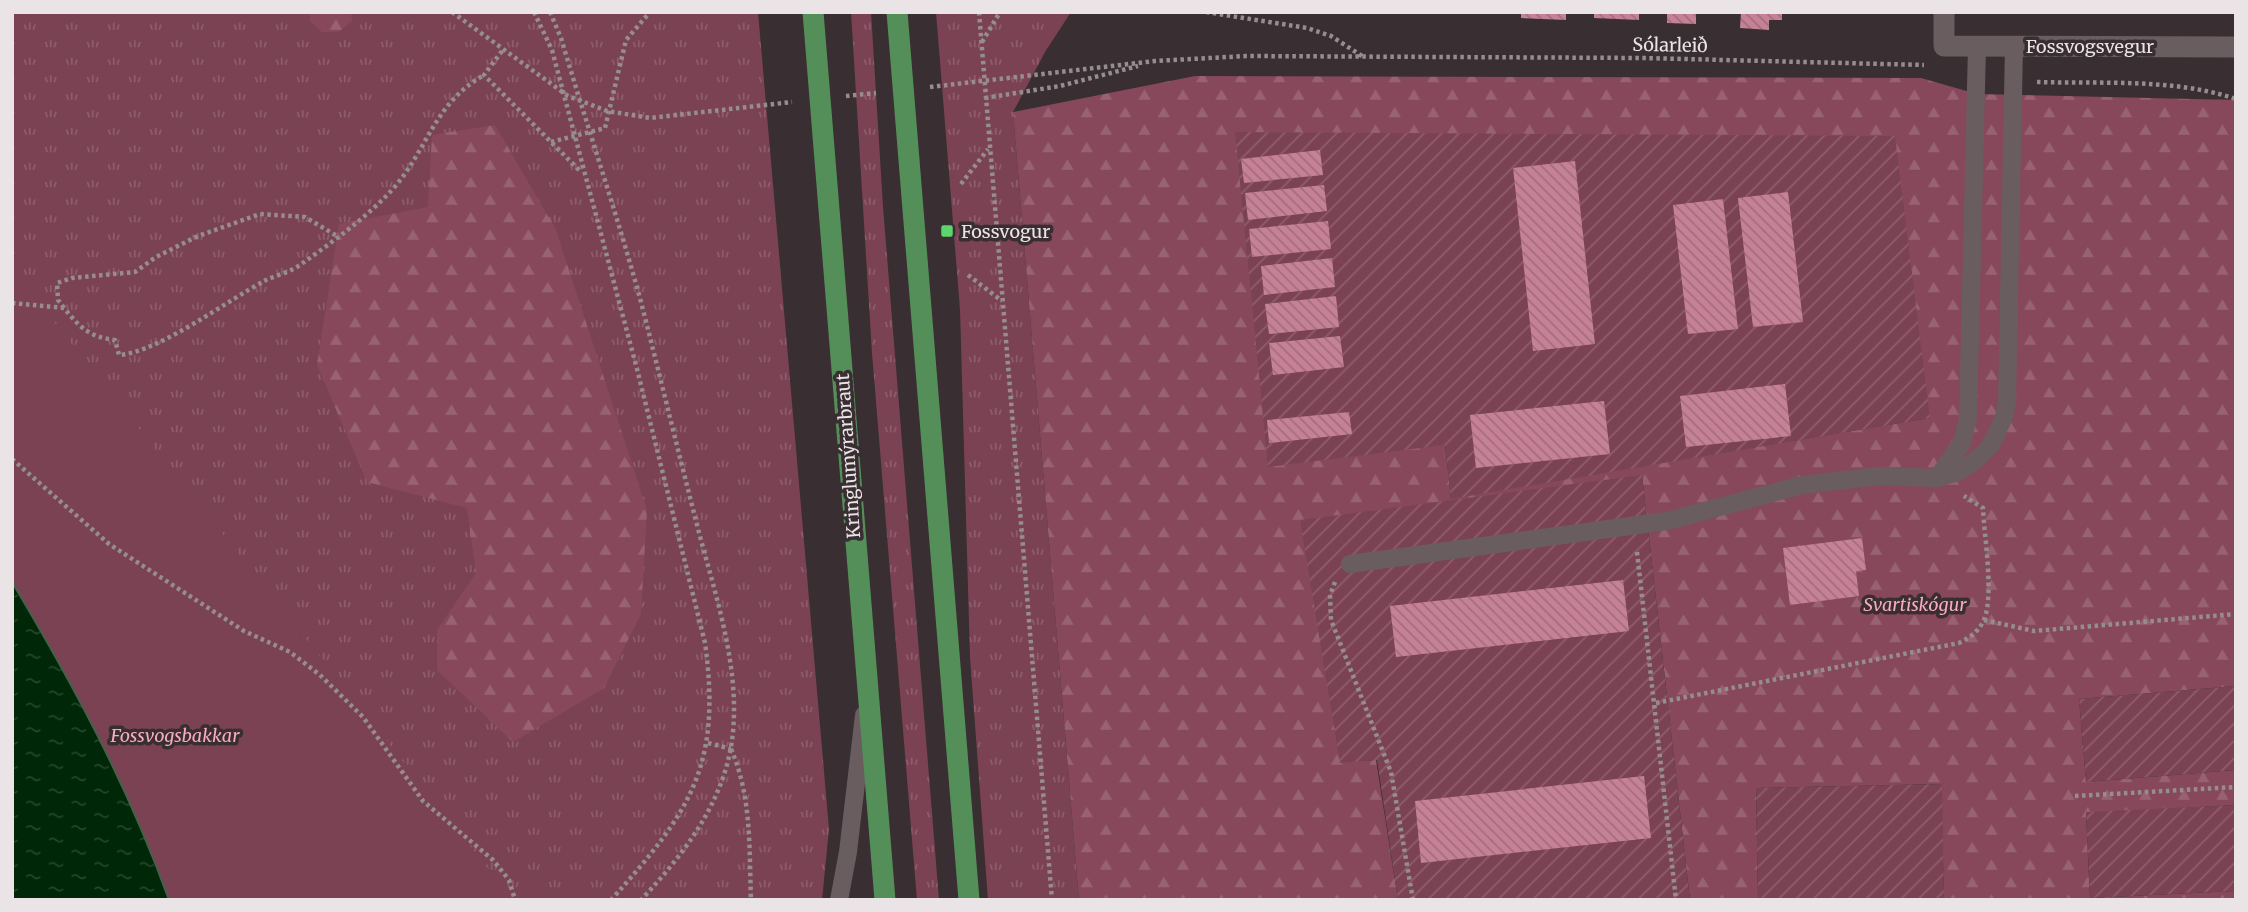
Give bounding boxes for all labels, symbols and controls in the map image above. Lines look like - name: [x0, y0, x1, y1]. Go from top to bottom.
- street label: Sólarleið: [1632, 33, 1708, 57]
- street label: Fossvogsvegur: [2026, 35, 2154, 58]
- place label: Fossvogur: [961, 220, 1050, 243]
- marker: Fossvogur: [939, 223, 955, 239]
- street label: Kringlumýrarbraut: [831, 373, 865, 539]
- park label: Svartiskógur: [1863, 593, 1967, 616]
- park label: Fossvogsbakkar: [110, 724, 240, 747]

